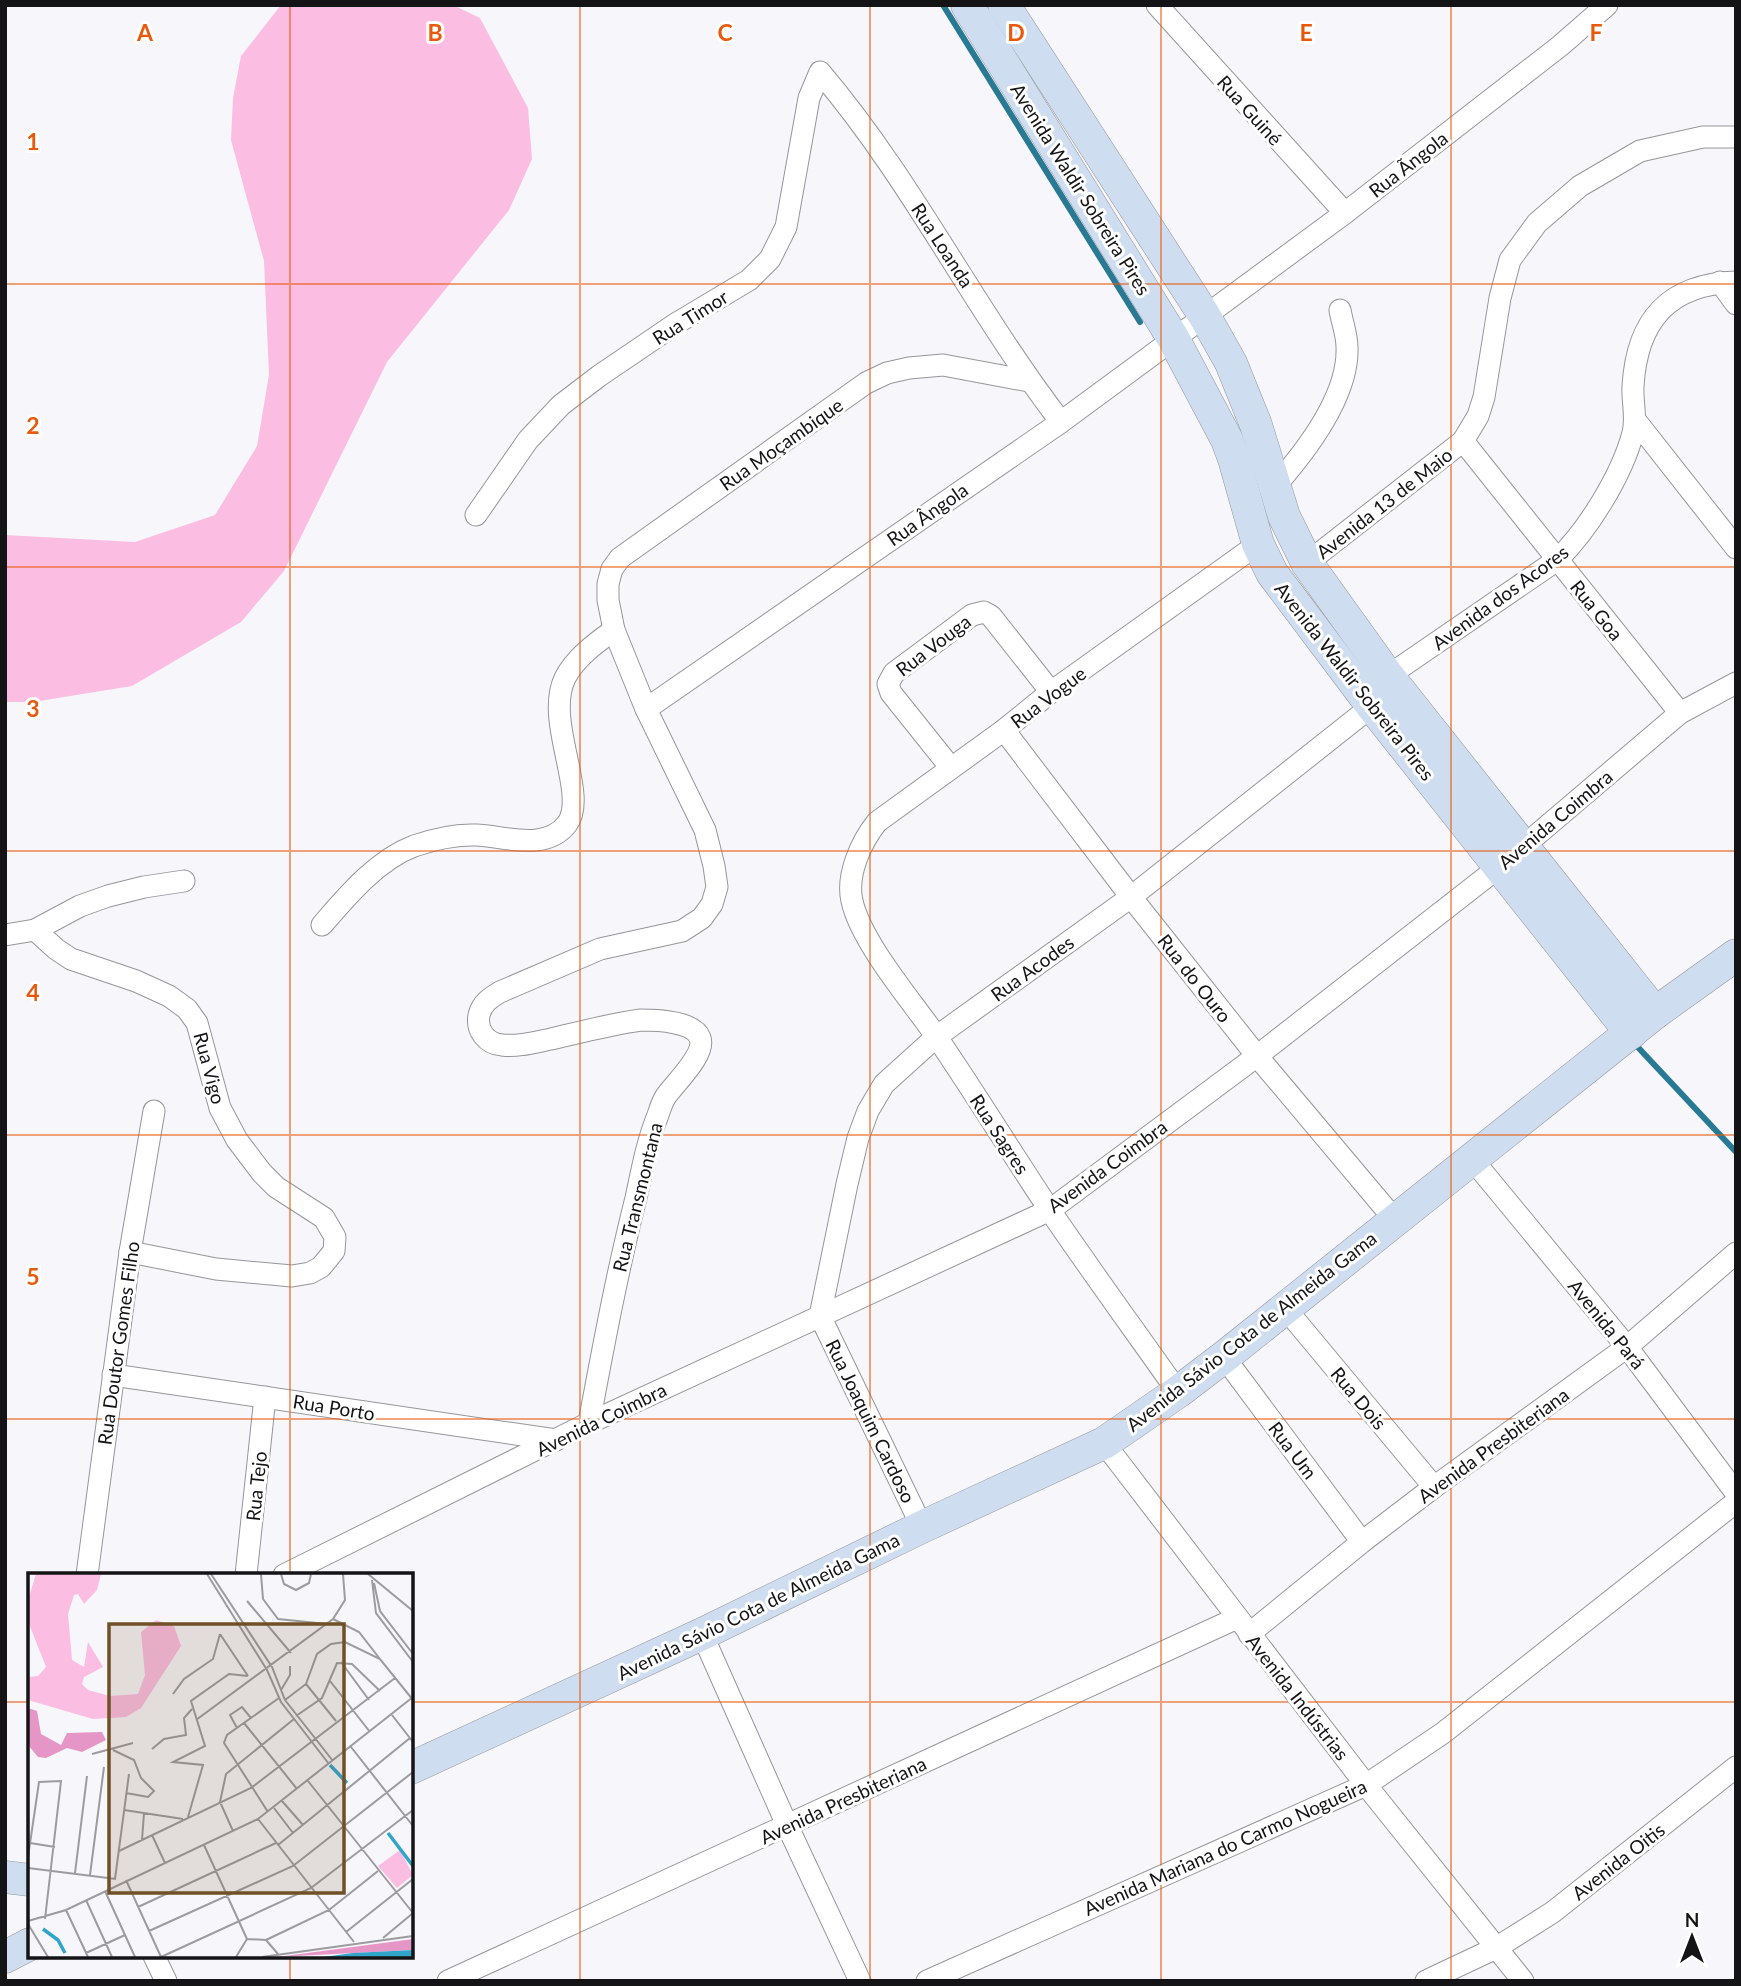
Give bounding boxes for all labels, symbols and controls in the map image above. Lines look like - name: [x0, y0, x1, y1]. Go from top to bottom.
- text: A: [136, 18, 154, 46]
- text: B: [427, 18, 443, 46]
- text: C: [717, 18, 733, 46]
- text: D: [1007, 18, 1025, 46]
- text: E: [1299, 18, 1313, 46]
- text: F: [1589, 18, 1603, 46]
- street label: Rua Guiné: [1213, 70, 1287, 150]
- street label: Avenida Waldir Sobreira Pires: [1006, 79, 1156, 299]
- street label: Rua Ãngola: [1364, 126, 1452, 202]
- text: 1: [26, 127, 40, 155]
- street label: Rua Loanda: [907, 198, 979, 292]
- street label: Rua Timor: [648, 285, 732, 349]
- street label: Rua Moçambique: [715, 393, 847, 495]
- text: 2: [26, 411, 40, 439]
- street label: Avenida 13 de Maio: [1311, 443, 1457, 563]
- street label: Rua Ângola: [882, 478, 972, 550]
- street label: Avenida dos Acores: [1427, 540, 1573, 654]
- street label: Rua Goa: [1566, 575, 1628, 645]
- street label: Avenida Waldir Sobreira Pires: [1270, 577, 1440, 785]
- street label: Rua Vouga: [891, 609, 975, 681]
- street label: Rua Vogue: [1006, 661, 1090, 733]
- text: 3: [26, 694, 40, 722]
- street label: Avenida Coimbra: [1493, 765, 1617, 873]
- street label: Rua do Ouro: [1153, 929, 1237, 1027]
- street label: Rua Acodes: [986, 930, 1078, 1006]
- text: 4: [26, 978, 40, 1006]
- street label: Rua Vigo: [189, 1029, 231, 1107]
- street label: Rua Sagres: [966, 1090, 1034, 1178]
- street label: Avenida Coimbra: [1043, 1115, 1171, 1217]
- street label: Rua Transmontana: [607, 1120, 667, 1274]
- street label: Avenida Sávio Cota de Almeida Gama: [1121, 1226, 1381, 1436]
- street label: Rua Doutor Gomes Filho: [92, 1240, 144, 1446]
- text: 5: [26, 1262, 40, 1290]
- street label: Avenida Pará: [1564, 1275, 1650, 1373]
- street label: Rua Joaquim Cardoso: [821, 1335, 921, 1507]
- street label: Rua Dois: [1326, 1362, 1392, 1434]
- street label: Avenida Coimbra: [532, 1378, 670, 1460]
- street label: Avenida Presbiteriana: [1413, 1383, 1573, 1507]
- street label: Rua Porto: [291, 1389, 377, 1425]
- street label: Rua Um: [1264, 1417, 1322, 1483]
- street label: Rua Tejo: [241, 1450, 271, 1522]
- street label: Avenida Sávio Cota de Almeida Gama: [613, 1527, 903, 1685]
- inset map: [28, 1573, 413, 1958]
- street label: Avenida Indústrias: [1242, 1630, 1354, 1764]
- street label: Avenida Presbiteriana: [756, 1751, 930, 1849]
- street label: Avenida Mariana do Carmo Nogueira: [1080, 1774, 1370, 1920]
- street label: Avenida Oitis: [1567, 1818, 1669, 1904]
- north arrow: [1657, 1902, 1727, 1972]
- text: N: [1685, 1908, 1699, 1931]

